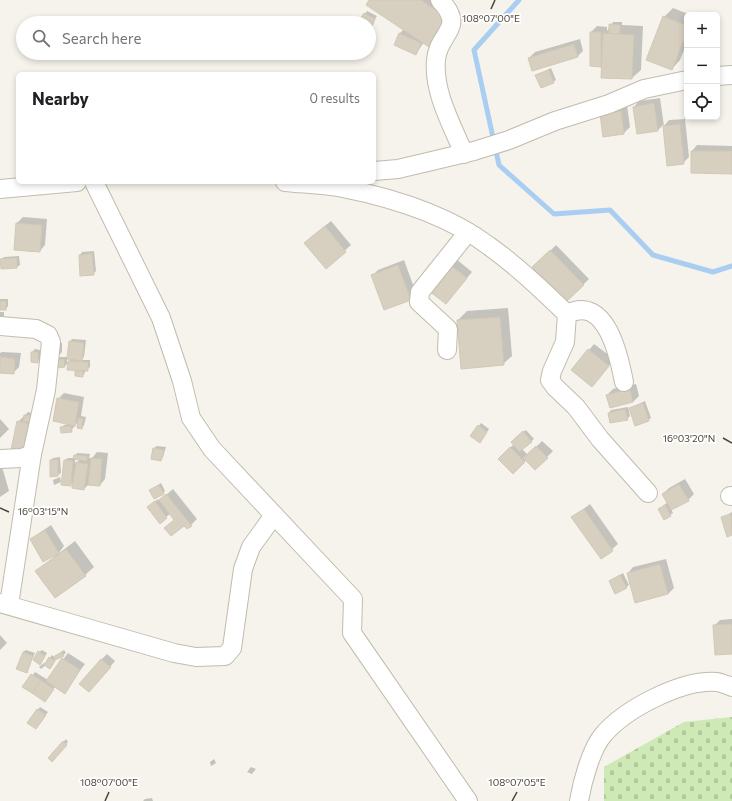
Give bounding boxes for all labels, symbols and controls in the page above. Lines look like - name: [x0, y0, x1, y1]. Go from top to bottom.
- text: 108°07'00"E: [462, 12, 520, 24]
- map controls: [684, 12, 720, 120]
- button: +: [684, 12, 720, 48]
- search box: [16, 16, 376, 60]
- icon: search: [30, 27, 52, 49]
- text: Search here: [62, 29, 141, 47]
- button: −: [684, 48, 720, 84]
- button: locate: [684, 84, 720, 120]
- text: Nearby: [32, 88, 89, 109]
- text: 0 results: [309, 90, 360, 106]
- text: 16°03'20"N: [663, 432, 715, 444]
- text: 16°03'15"N: [18, 505, 68, 517]
- text: 108°07'00"E: [80, 776, 138, 788]
- text: 108°07'05"E: [488, 776, 546, 788]

